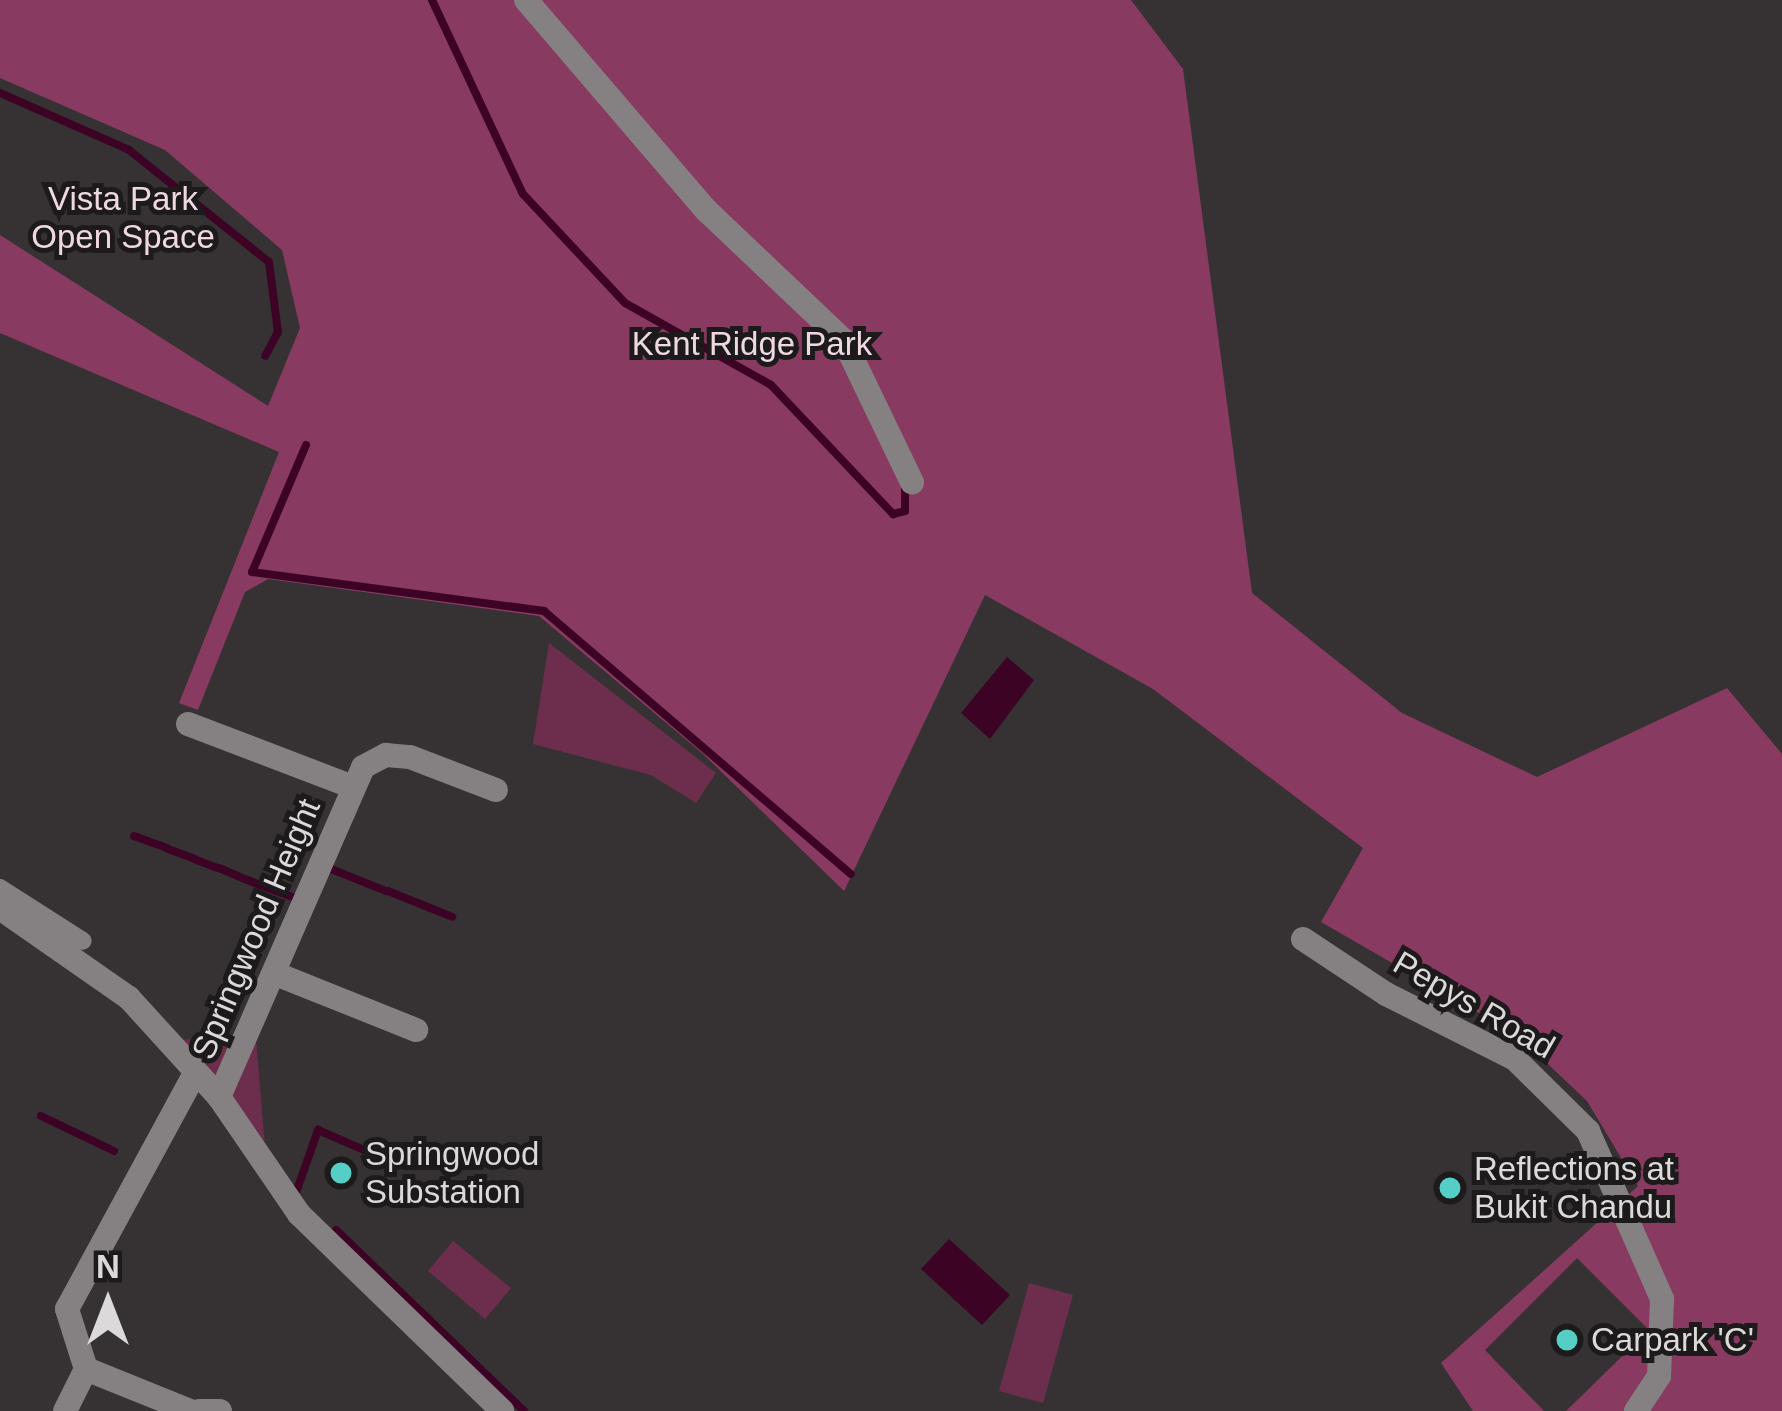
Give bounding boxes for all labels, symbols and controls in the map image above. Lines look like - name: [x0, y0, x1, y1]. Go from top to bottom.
- park label: Vista Park Open Space: [31, 179, 215, 257]
- park label: Kent Ridge Park: [632, 324, 872, 364]
- street label: Springwood Height: [183, 793, 329, 1065]
- street label: Pepys Road: [1386, 943, 1562, 1067]
- place label: Springwood Substation: [365, 1134, 539, 1212]
- place label: Reflections at Bukit Chandu: [1474, 1149, 1674, 1227]
- marker: Springwood Substation: [328, 1160, 354, 1186]
- marker: Reflections at Bukit Chandu: [1437, 1175, 1463, 1201]
- north arrow: [48, 1243, 168, 1363]
- text: N: [96, 1248, 120, 1285]
- place label: Carpark 'C': [1591, 1320, 1754, 1360]
- marker: Carpark 'C': [1554, 1327, 1580, 1353]

